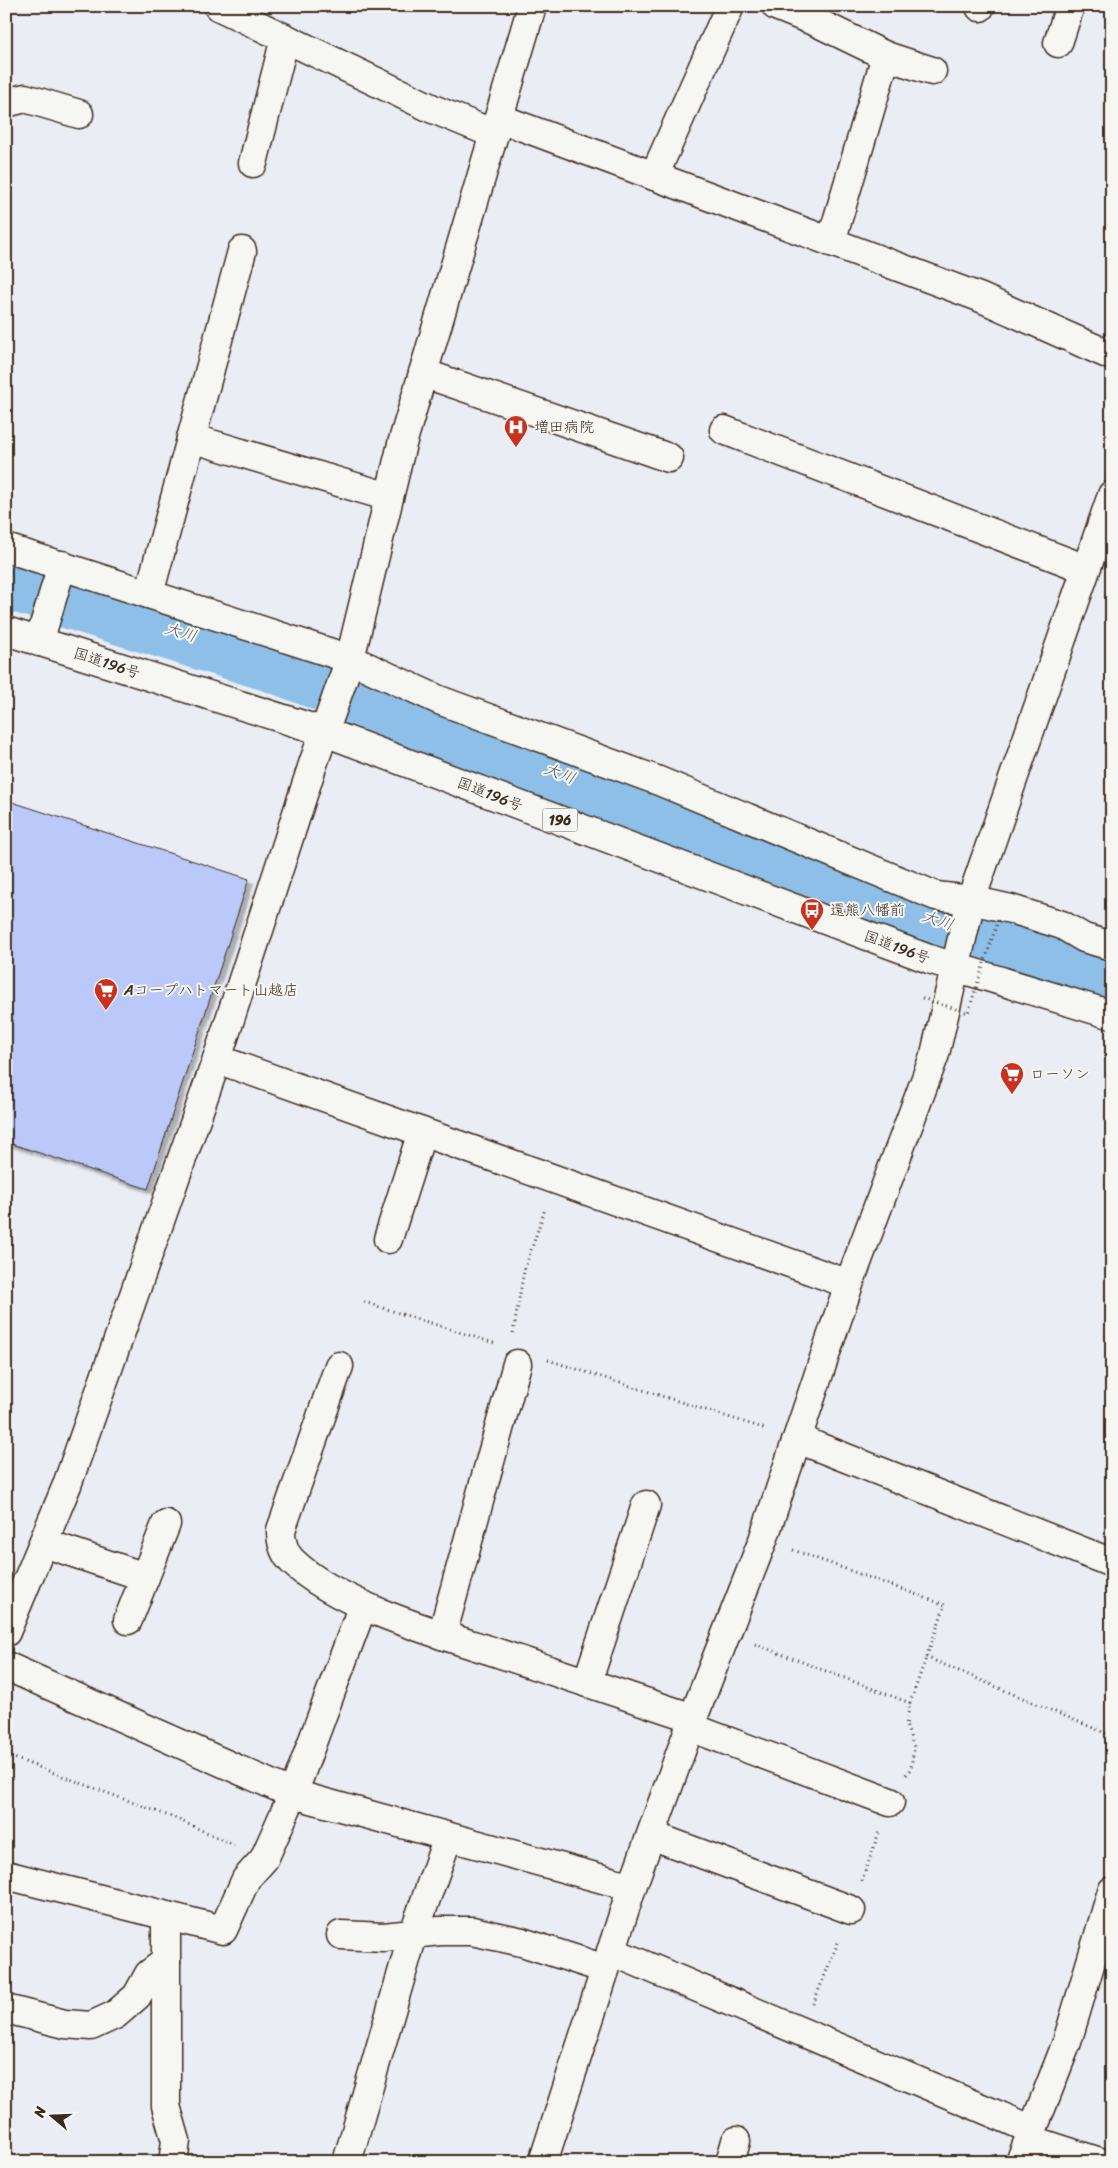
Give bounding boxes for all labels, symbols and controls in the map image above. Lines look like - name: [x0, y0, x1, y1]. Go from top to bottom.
- hospital icon: 増田病院: [503, 414, 529, 448]
- place label: 増田病院: [534, 414, 594, 440]
- water label: 大川: [161, 613, 201, 651]
- street label: 国道196号: [70, 640, 144, 686]
- water label: 大川: [540, 754, 580, 792]
- street label: 国道196号: [453, 769, 527, 819]
- road number: 196: [542, 808, 578, 832]
- bus stop icon: 還熊八幡前: [799, 897, 825, 931]
- place label: 還熊八幡前: [830, 897, 905, 923]
- water label: 大川: [918, 901, 958, 939]
- street label: 国道196号: [860, 923, 934, 971]
- supermarket icon: Aコープハトマート山越店: [93, 977, 119, 1011]
- place label: Aコープハトマート山越店: [123, 977, 298, 1003]
- supermarket icon: ローソン: [999, 1061, 1025, 1095]
- place label: ローソン: [1030, 1061, 1090, 1087]
- north arrow: [28, 2090, 78, 2140]
- text: N: [26, 2103, 54, 2122]

